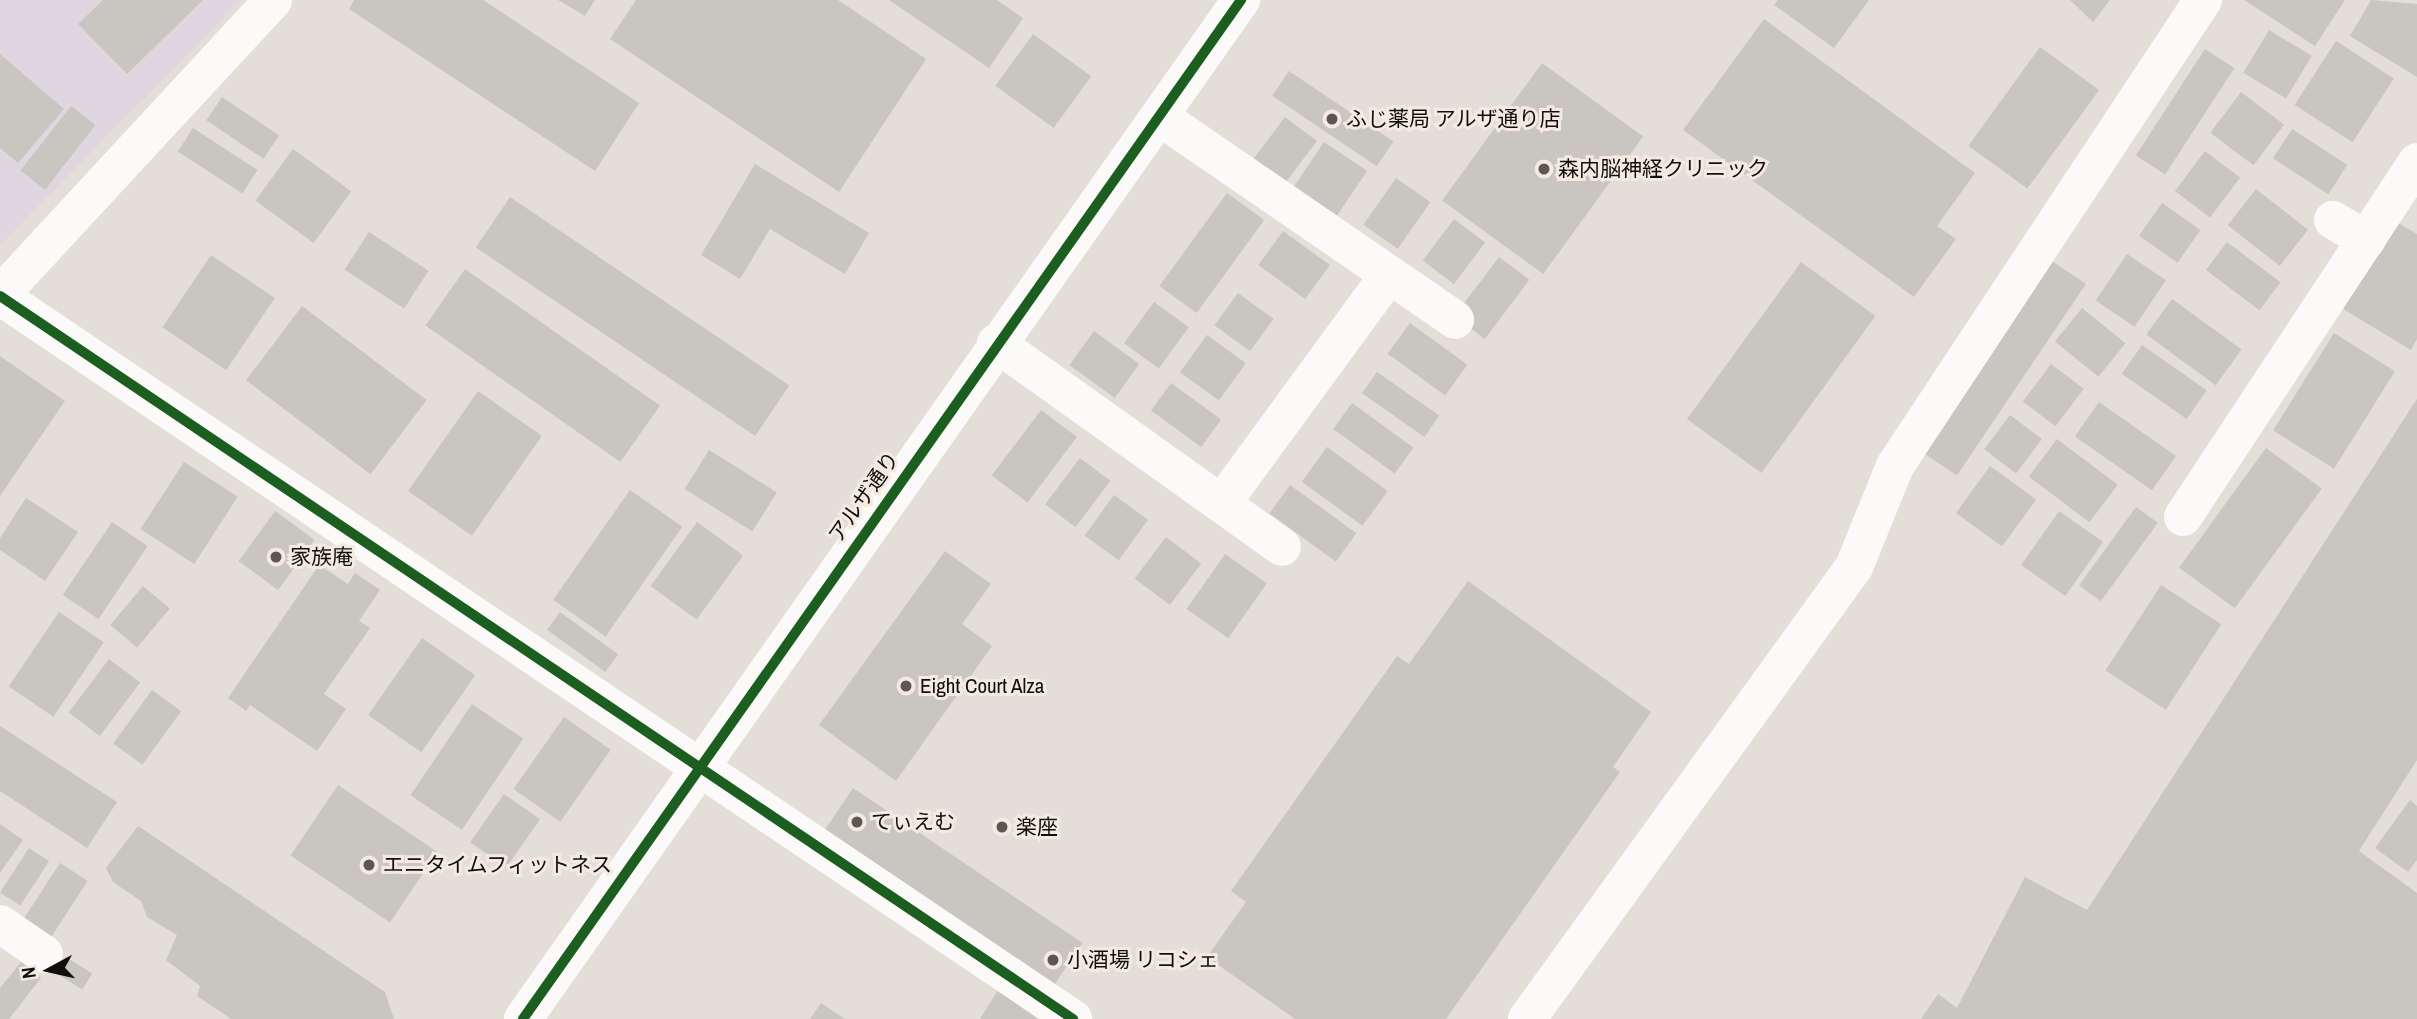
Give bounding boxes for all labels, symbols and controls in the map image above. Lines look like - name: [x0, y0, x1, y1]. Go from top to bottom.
- place label: ふじ薬局 アルザ通り店: [1346, 106, 1561, 132]
- marker: ふじ薬局 アルザ通り店: [1324, 111, 1340, 127]
- place label: 森内脳神経クリニック: [1558, 156, 1768, 182]
- marker: 森内脳神経クリニック: [1536, 161, 1552, 177]
- street label: アルザ通り: [824, 447, 904, 547]
- place label: 家族庵: [290, 544, 353, 570]
- marker: 家族庵: [268, 549, 284, 565]
- place label: Eight Court Alza: [920, 673, 1045, 699]
- marker: Eight Court Alza: [898, 678, 914, 694]
- place label: てぃえむ: [871, 809, 955, 835]
- marker: てぃえむ: [849, 814, 865, 830]
- place label: 楽座: [1016, 814, 1058, 840]
- marker: 楽座: [994, 819, 1010, 835]
- place label: エニタイムフィットネス: [383, 852, 614, 878]
- marker: エニタイムフィットネス: [361, 857, 377, 873]
- north arrow: [14, 935, 84, 1005]
- place label: 小酒場 リコシェ: [1067, 947, 1219, 973]
- marker: 小酒場 リコシェ: [1045, 952, 1061, 968]
- text: N: [15, 966, 42, 980]

